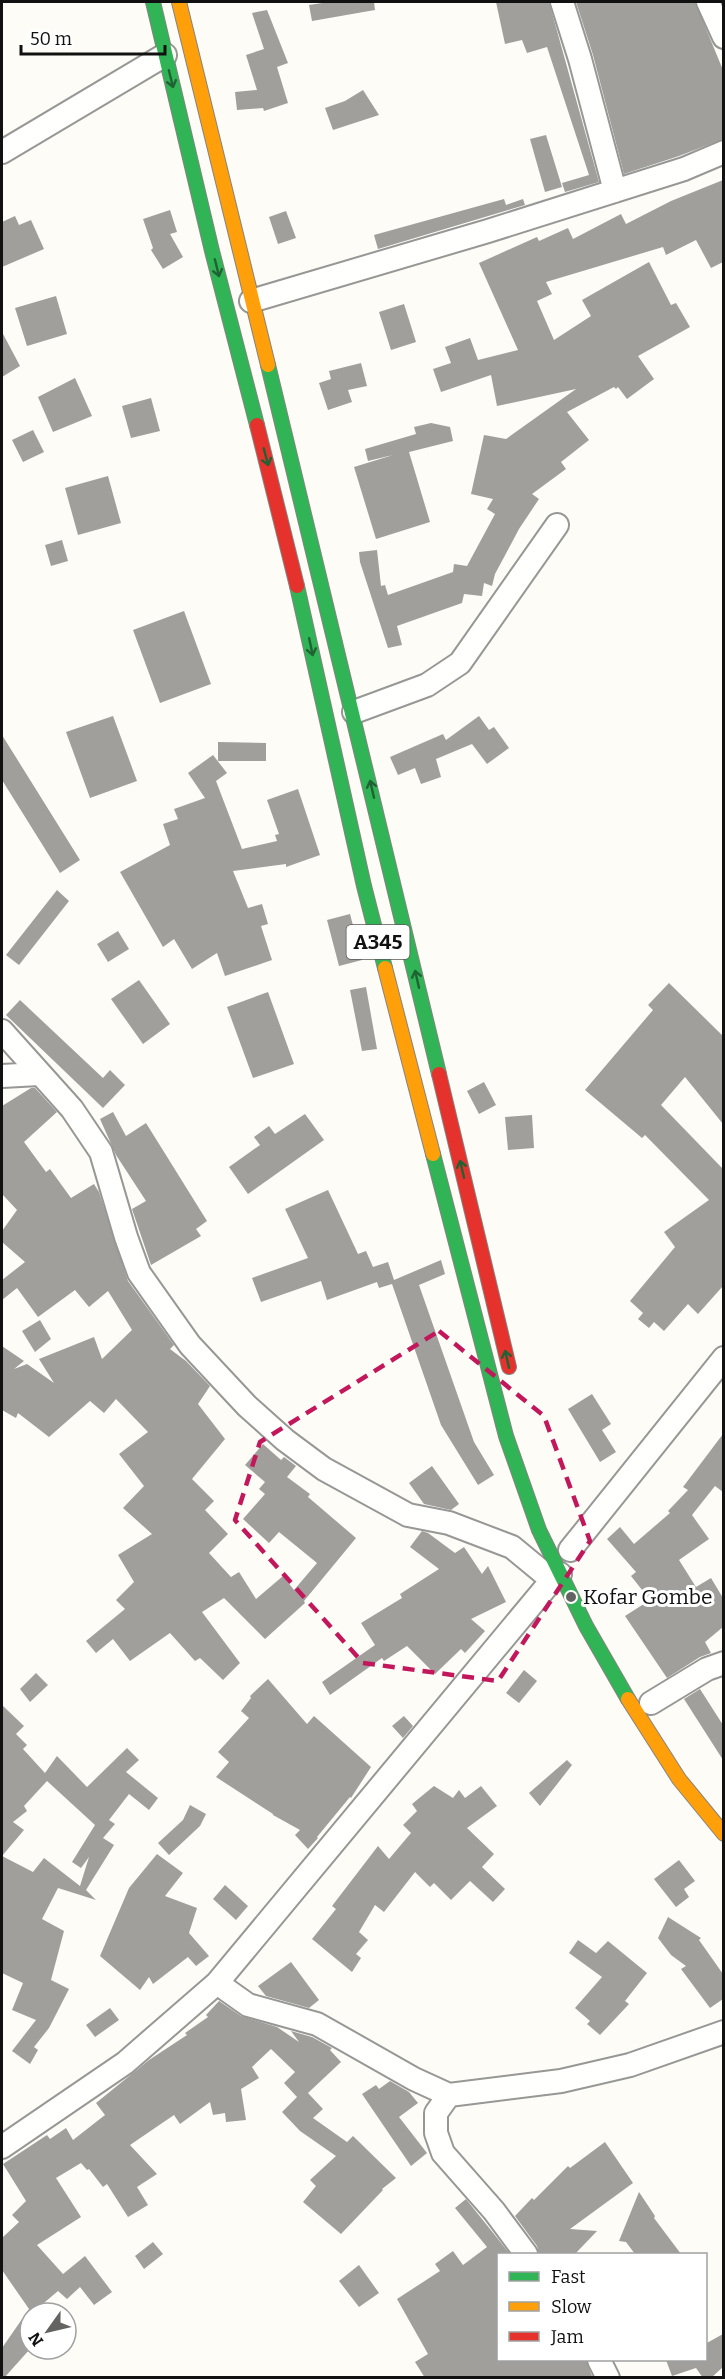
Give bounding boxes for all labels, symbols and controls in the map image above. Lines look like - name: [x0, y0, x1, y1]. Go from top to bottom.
- scale bar: [21, 18, 165, 56]
- text: 50 m: [30, 28, 72, 50]
- one-way arrow: [166, 69, 178, 88]
- one-way arrow: [212, 258, 223, 277]
- one-way arrow: [260, 447, 272, 466]
- one-way arrow: [306, 637, 317, 656]
- one-way arrow: [366, 780, 377, 800]
- road number: A345: [346, 925, 410, 959]
- one-way arrow: [411, 970, 423, 989]
- one-way arrow: [456, 1160, 468, 1179]
- one-way arrow: [501, 1349, 513, 1368]
- place label: Kofar Gombe: [583, 1584, 712, 1610]
- marker: Kofar Gombe: [564, 1590, 578, 1604]
- legend: [497, 2253, 707, 2361]
- text: Fast: [551, 2266, 586, 2288]
- text: Slow: [551, 2296, 592, 2318]
- north arrow: [18, 2301, 78, 2361]
- text: Jam: [550, 2326, 584, 2348]
- text: N: [25, 2329, 47, 2350]

